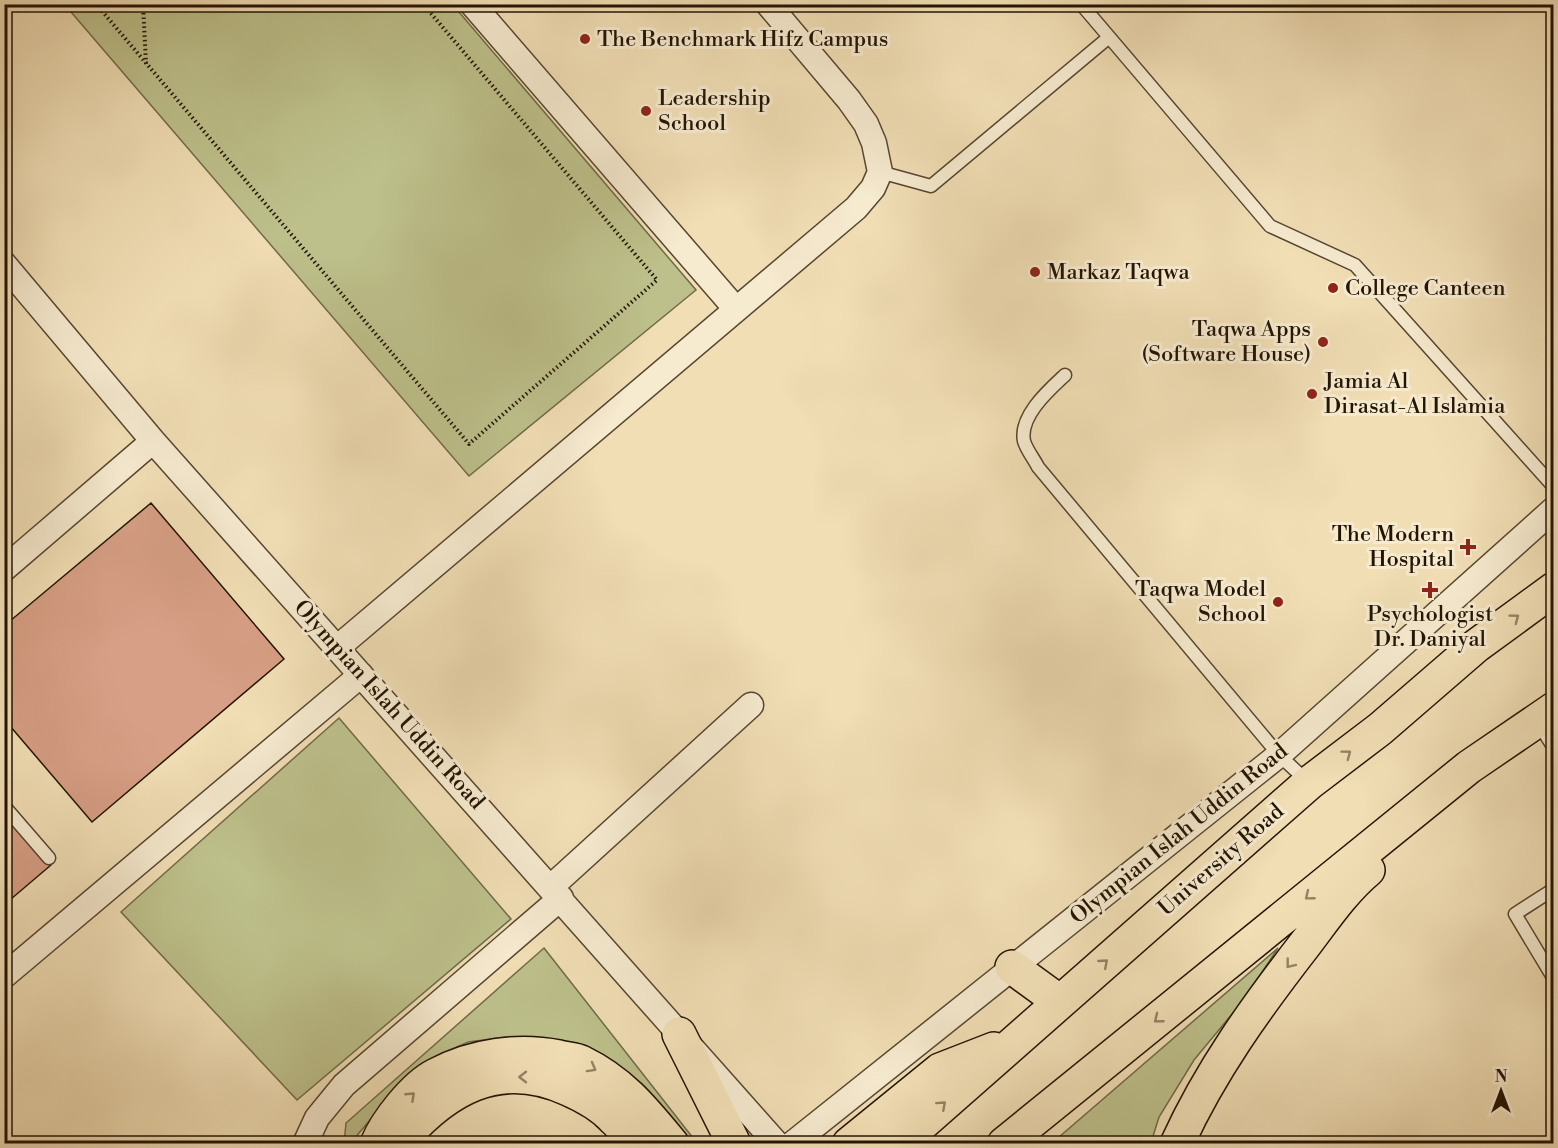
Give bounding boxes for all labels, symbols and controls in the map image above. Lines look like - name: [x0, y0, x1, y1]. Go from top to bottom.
- place label: The Benchmark Hifz Campus: [597, 26, 888, 53]
- marker: The Benchmark Hifz Campus: [578, 32, 592, 46]
- place label: Leadership School: [658, 85, 771, 137]
- marker: Leadership School: [639, 104, 653, 118]
- place label: Markaz Taqwa: [1047, 259, 1191, 286]
- marker: Markaz Taqwa: [1028, 265, 1042, 279]
- place label: College Canteen: [1345, 275, 1506, 302]
- marker: College Canteen: [1326, 281, 1340, 295]
- place label: Taqwa Apps (Software House): [1142, 316, 1311, 368]
- marker: Taqwa Apps (Software House): [1316, 335, 1330, 349]
- place label: Jamia Al Dirasat-Al Islamia: [1323, 368, 1506, 420]
- marker: Jamia Al Dirasat-Al Islamia: [1305, 387, 1319, 401]
- place label: The Modern Hospital: [1332, 521, 1454, 573]
- marker: The Modern Hospital: [1459, 538, 1477, 556]
- place label: Taqwa Model School: [1135, 576, 1266, 628]
- marker: Psychologist Dr. Daniyal: [1421, 581, 1439, 599]
- street label: Olympian Islah Uddin Road: [288, 595, 491, 816]
- marker: Taqwa Model School: [1271, 595, 1285, 609]
- place label: Psychologist Dr. Daniyal: [1367, 601, 1493, 653]
- one-way arrow: [1508, 614, 1519, 625]
- street label: Olympian Islah Uddin Road: [1065, 737, 1294, 930]
- one-way arrow: [1340, 750, 1351, 761]
- street label: University Road: [1153, 798, 1290, 922]
- one-way arrow: [1305, 889, 1316, 900]
- one-way arrow: [1286, 957, 1297, 968]
- one-way arrow: [1097, 959, 1108, 970]
- one-way arrow: [1154, 1011, 1165, 1022]
- one-way arrow: [585, 1061, 596, 1072]
- north arrow: [1471, 1061, 1531, 1121]
- text: N: [1495, 1067, 1508, 1087]
- one-way arrow: [518, 1071, 527, 1083]
- one-way arrow: [404, 1093, 415, 1104]
- one-way arrow: [936, 1101, 946, 1112]

